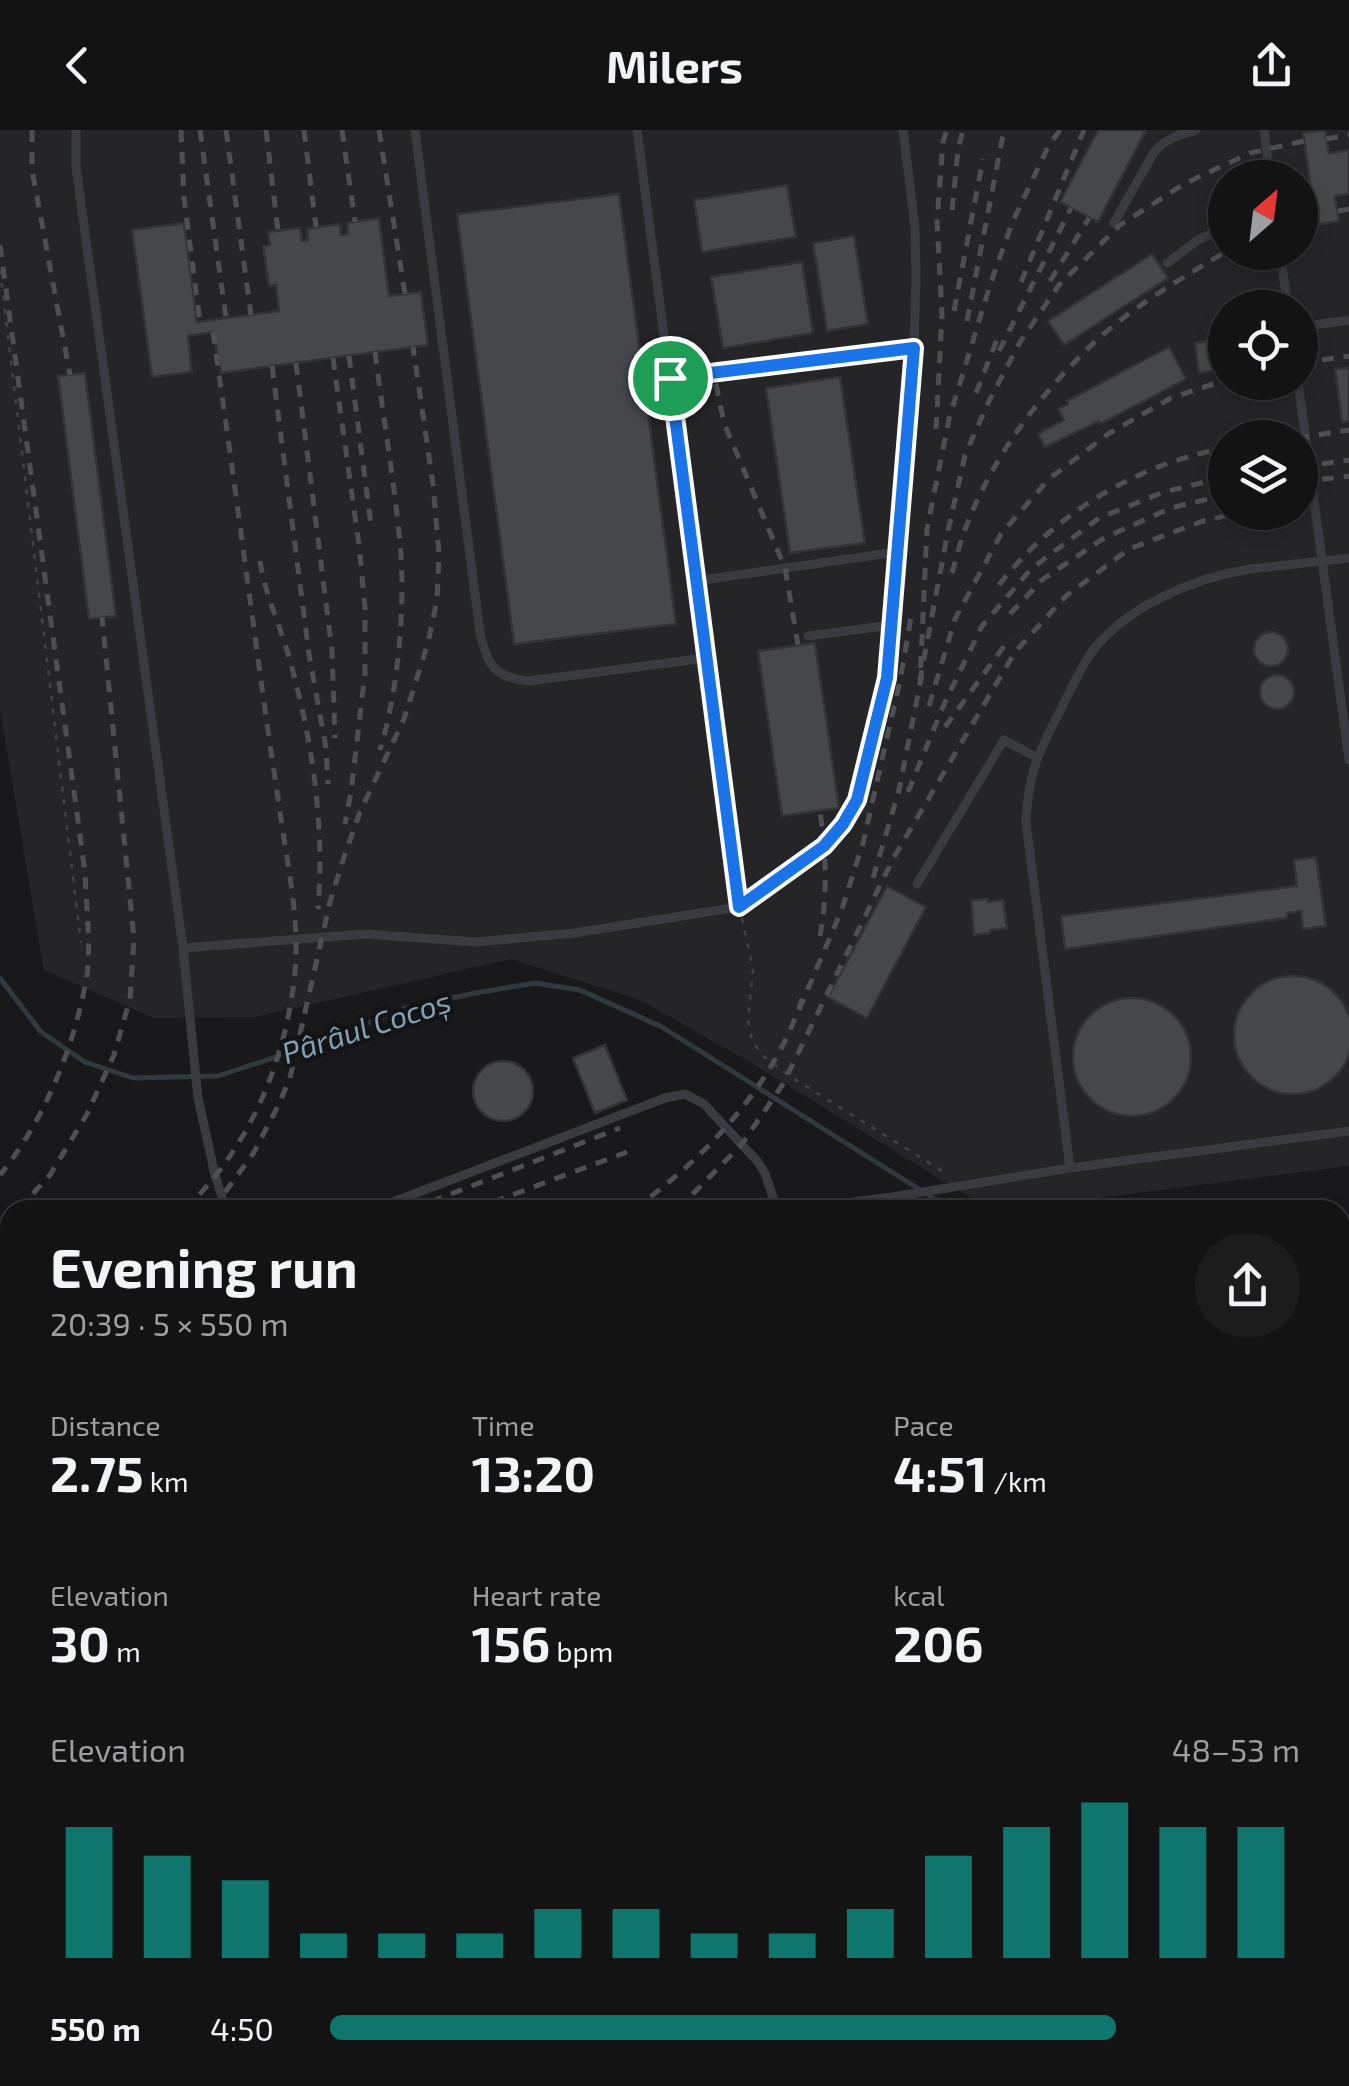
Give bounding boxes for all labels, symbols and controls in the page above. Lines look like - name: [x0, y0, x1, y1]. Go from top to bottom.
- icon: back: [50, 38, 105, 93]
- text: Milers: [606, 38, 743, 92]
- icon: share: [1244, 38, 1299, 93]
- north arrow: [1208, 160, 1318, 270]
- map controls: [1208, 160, 1318, 530]
- button: locate: [1208, 290, 1318, 400]
- pin: [628, 336, 713, 421]
- icon: arrive: [643, 351, 698, 406]
- button: layers: [1208, 420, 1318, 530]
- water label: Pârâul Cocoș: [277, 982, 456, 1072]
- text: Evening run: [50, 1233, 358, 1299]
- button: share: [1195, 1233, 1300, 1338]
- text: 20:39 · 5 × 550 m: [50, 1304, 288, 1342]
- text: Distance: [50, 1408, 161, 1442]
- text: Time: [472, 1408, 534, 1442]
- text: Pace: [893, 1408, 954, 1442]
- text: 2.75: [50, 1442, 144, 1502]
- text: 13:20: [472, 1442, 595, 1502]
- text: 4:51: [893, 1442, 987, 1502]
- text: km: [144, 1464, 189, 1498]
- text: /km: [987, 1464, 1047, 1498]
- text: Elevation: [50, 1578, 169, 1612]
- text: Heart rate: [472, 1578, 601, 1612]
- text: kcal: [893, 1578, 945, 1612]
- text: 30: [50, 1612, 110, 1672]
- text: 156: [472, 1612, 550, 1672]
- text: 206: [893, 1612, 983, 1672]
- text: m: [110, 1634, 141, 1668]
- text: bpm: [550, 1634, 613, 1668]
- text: Elevation: [50, 1730, 186, 1768]
- text: 48–53 m: [1172, 1730, 1300, 1768]
- text: 550 m: [50, 2009, 141, 2047]
- text: 4:50: [210, 2009, 274, 2047]

